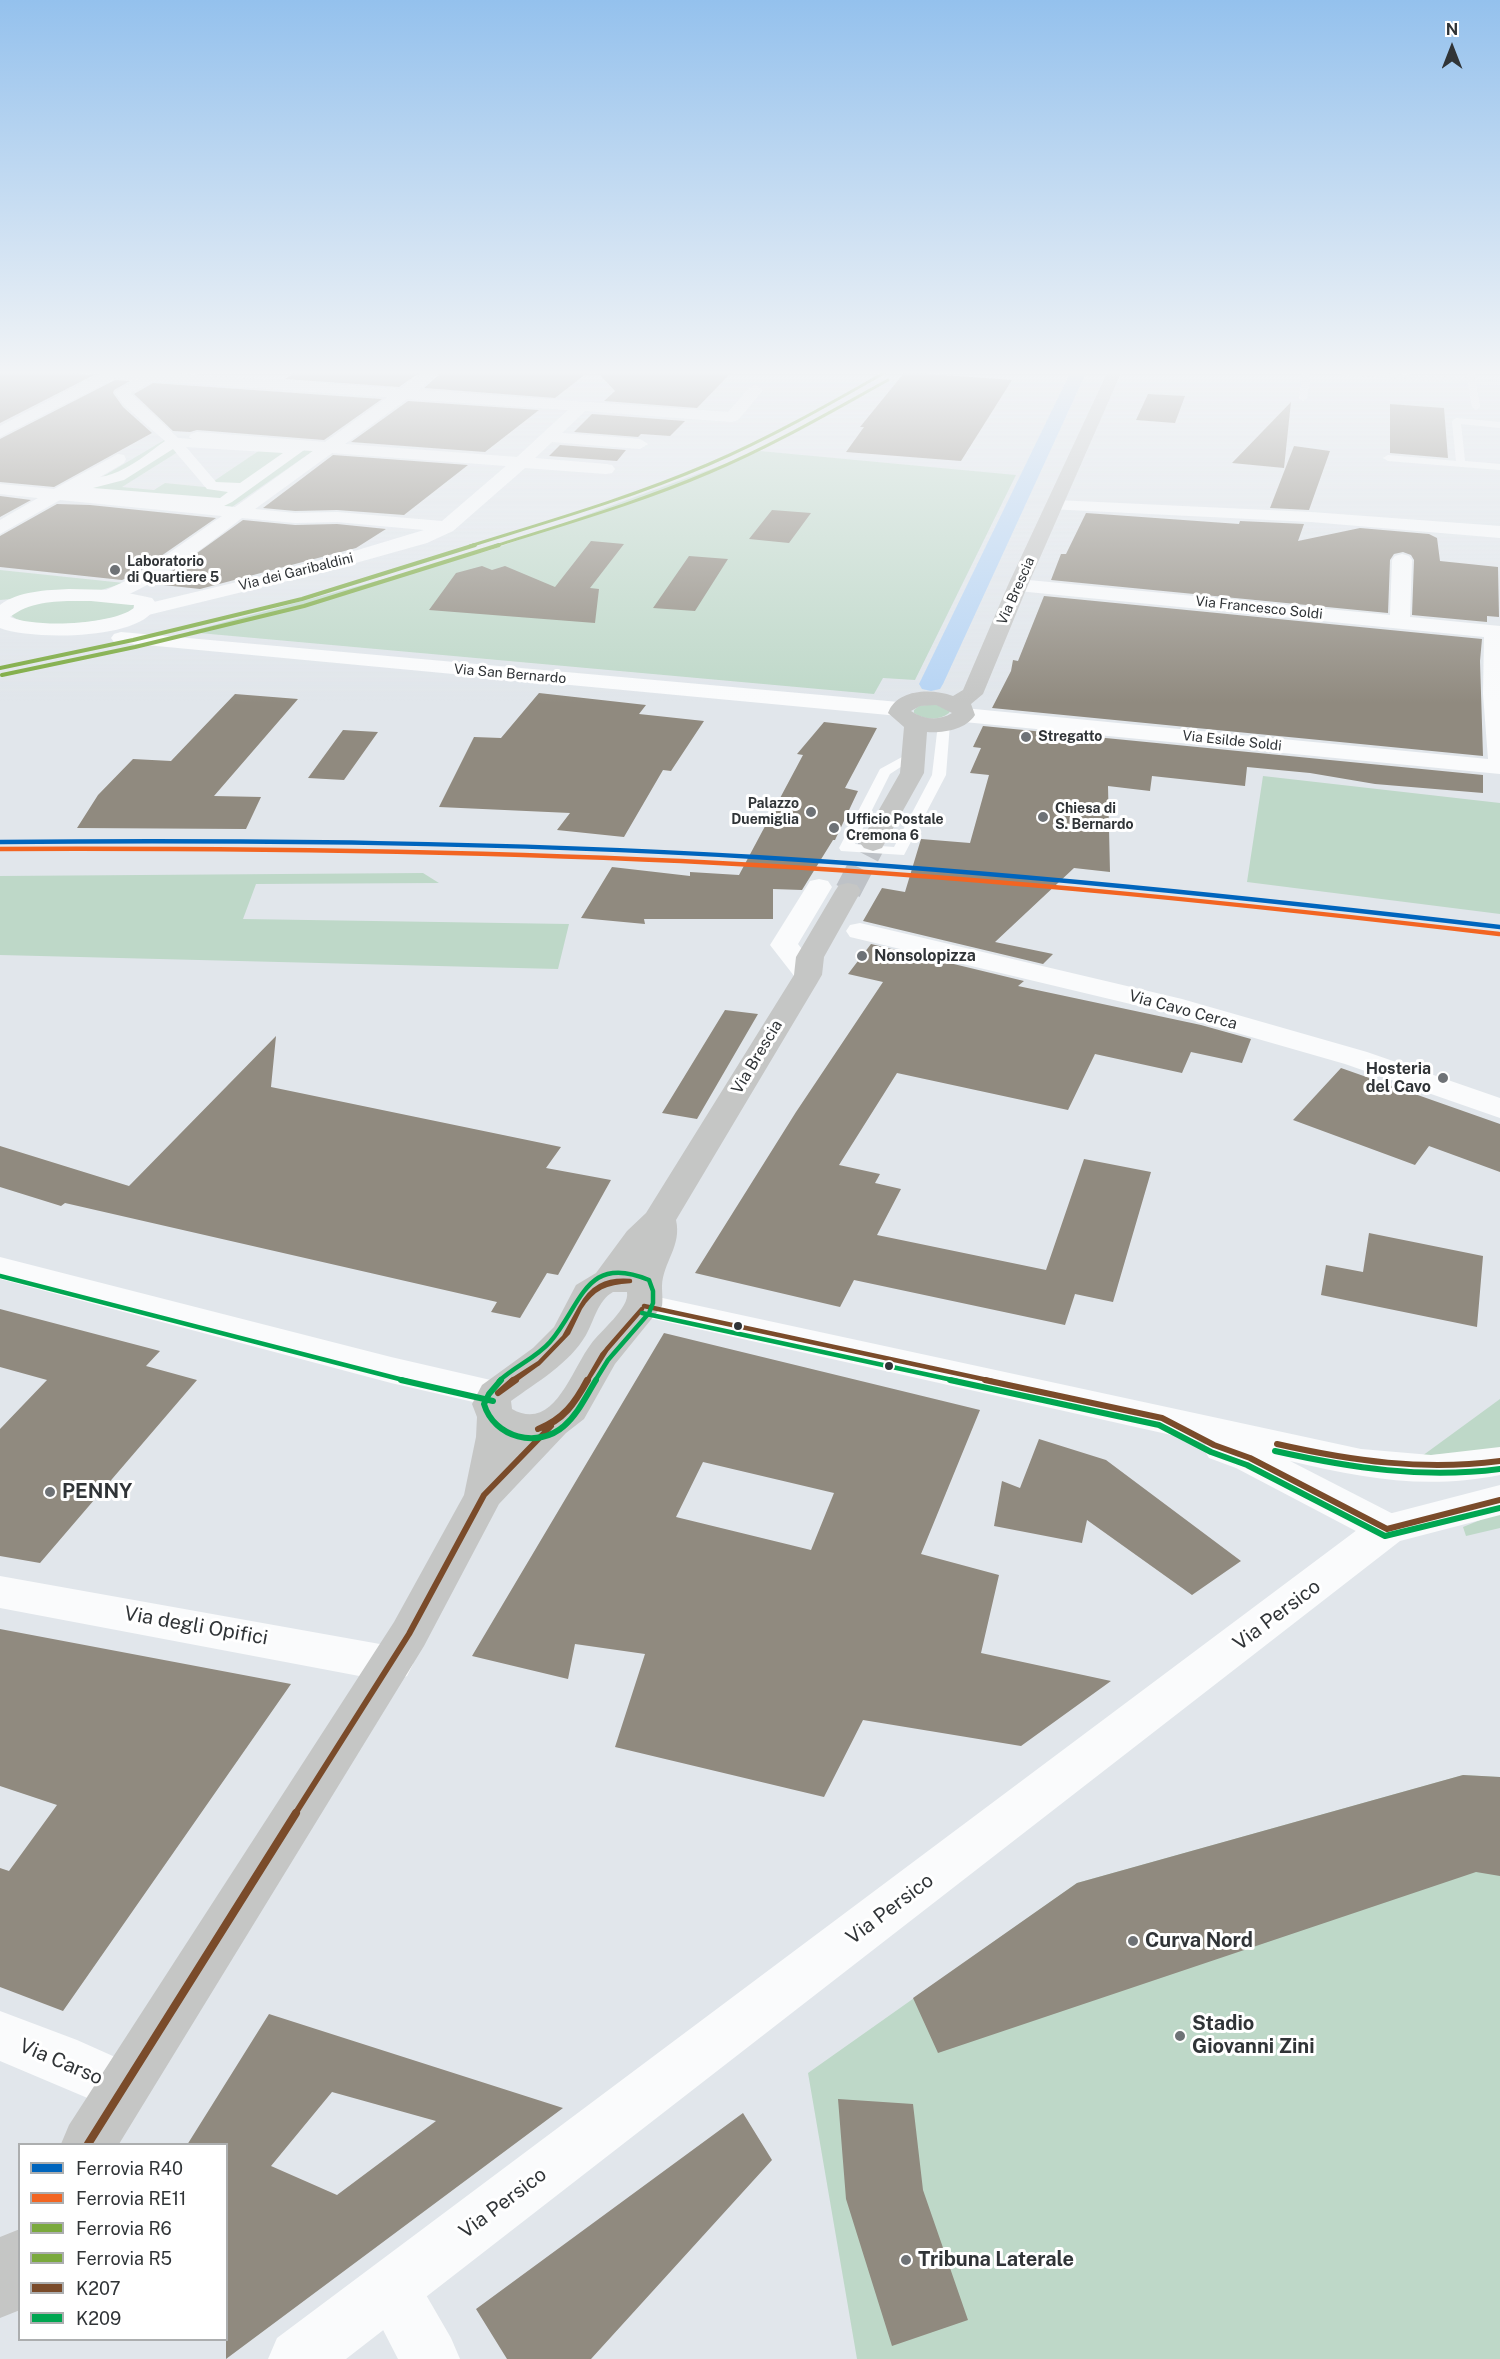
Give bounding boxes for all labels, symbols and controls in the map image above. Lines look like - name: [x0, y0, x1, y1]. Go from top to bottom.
- north arrow: [1422, 18, 1482, 78]
- text: N: [1446, 20, 1458, 39]
- street label: Via dei Garibaldini: [237, 550, 355, 594]
- place label: Laboratorio di Quartiere 5: [127, 554, 219, 586]
- street label: Via Brescia: [994, 554, 1038, 628]
- marker: Laboratorio di Quartiere 5: [108, 563, 122, 577]
- street label: Via Francesco Soldi: [1195, 593, 1323, 623]
- street label: Via San Bernardo: [453, 661, 567, 687]
- street label: Via Esilde Soldi: [1181, 727, 1283, 755]
- place label: Stregatto: [1038, 729, 1102, 745]
- marker: Stregatto: [1019, 730, 1033, 744]
- place label: Palazzo Duemiglia: [731, 796, 799, 828]
- place label: Chiesa di S. Bernardo: [1055, 801, 1134, 834]
- marker: Palazzo Duemiglia: [804, 805, 818, 819]
- marker: Chiesa di S. Bernardo: [1036, 810, 1050, 824]
- place label: Ufficio Postale Cremona 6: [846, 812, 944, 844]
- marker: Ufficio Postale Cremona 6: [827, 821, 841, 835]
- place label: Nonsolopizza: [874, 946, 976, 966]
- marker: Nonsolopizza: [855, 949, 869, 963]
- street label: Via Cavo Cerca: [1127, 986, 1239, 1034]
- street label: Via Brescia: [727, 1017, 787, 1097]
- place label: Hosteria del Cavo: [1366, 1059, 1431, 1097]
- marker: Hosteria del Cavo: [1436, 1071, 1450, 1085]
- unlabelled marker: [732, 1320, 744, 1332]
- unlabelled marker: [883, 1360, 895, 1372]
- place label: PENNY: [62, 1480, 132, 1504]
- marker: PENNY: [43, 1485, 57, 1499]
- street label: Via Persico: [1229, 1574, 1325, 1656]
- street label: Via degli Opifici: [122, 1602, 270, 1650]
- street label: Via Persico: [842, 1868, 938, 1950]
- place label: Curva Nord: [1145, 1929, 1253, 1953]
- marker: Curva Nord: [1126, 1934, 1140, 1948]
- place label: Stadio Giovanni Zini: [1192, 2012, 1314, 2059]
- marker: Stadio Giovanni Zini: [1173, 2029, 1187, 2043]
- street label: Via Carso: [16, 2034, 106, 2090]
- legend: [18, 2143, 228, 2341]
- text: Ferrovia R40: [76, 2158, 183, 2179]
- street label: Via Persico: [455, 2162, 551, 2244]
- text: Ferrovia RE11: [76, 2188, 186, 2209]
- text: Ferrovia R6: [76, 2218, 172, 2239]
- text: Ferrovia R5: [76, 2248, 172, 2269]
- place label: Tribuna Laterale: [918, 2248, 1074, 2272]
- marker: Tribuna Laterale: [899, 2253, 913, 2267]
- text: K207: [76, 2278, 121, 2299]
- text: K209: [76, 2308, 121, 2329]

